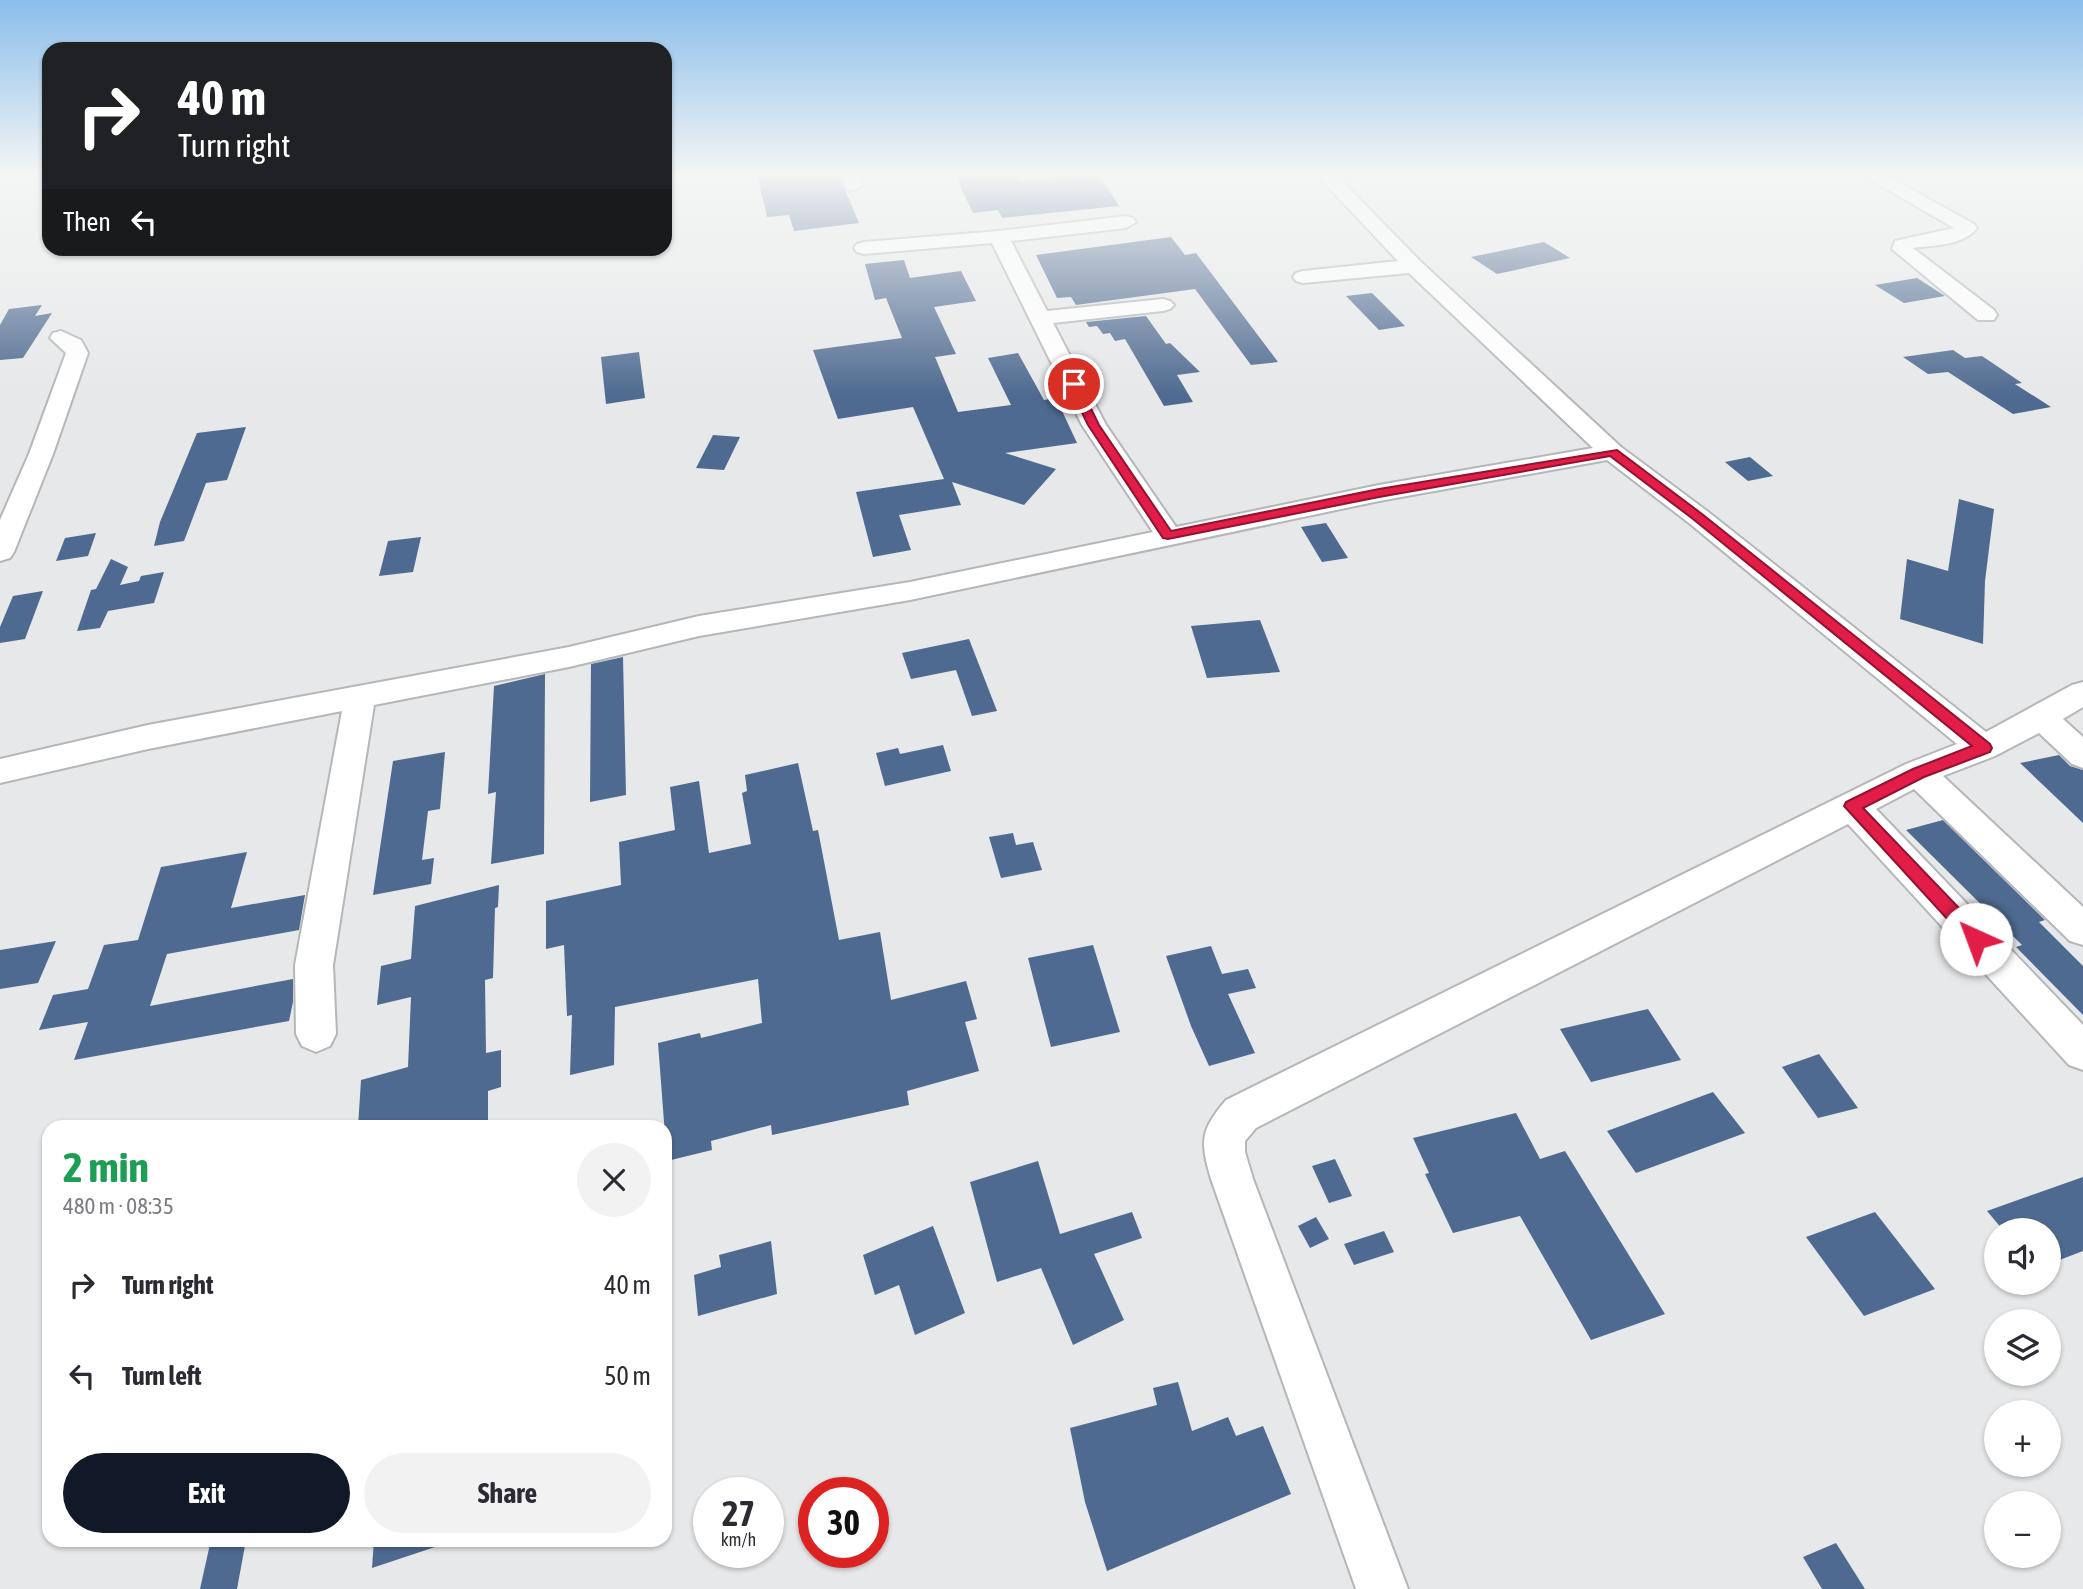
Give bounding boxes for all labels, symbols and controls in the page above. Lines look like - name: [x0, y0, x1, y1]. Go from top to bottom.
- text: 40 m: [178, 69, 266, 125]
- icon: right: [63, 70, 154, 161]
- text: Turn right: [178, 127, 291, 164]
- icon: left: [125, 203, 163, 241]
- text: Then: [63, 207, 111, 237]
- pin: [1044, 354, 1104, 414]
- icon: arrive: [1055, 365, 1093, 403]
- position arrow: [1939, 902, 2013, 976]
- text: 2 min: [63, 1143, 149, 1191]
- button: close: [577, 1143, 651, 1217]
- text: 480 m · 08:35: [63, 1193, 174, 1219]
- map controls: [1984, 1218, 2061, 1568]
- button: sound: [1984, 1218, 2061, 1295]
- icon: right: [63, 1266, 101, 1304]
- text: Turn right: [122, 1270, 213, 1300]
- text: 40 m: [604, 1270, 651, 1300]
- button: layers: [1984, 1309, 2061, 1386]
- icon: left: [63, 1357, 101, 1395]
- text: Turn left: [122, 1361, 202, 1391]
- text: 50 m: [604, 1361, 651, 1391]
- button: +: [1984, 1400, 2061, 1477]
- button: Exit: [63, 1453, 350, 1533]
- button: Share: [364, 1453, 651, 1533]
- speed limit sign: 30: [798, 1477, 889, 1568]
- button: −: [1984, 1491, 2061, 1568]
- text: 27: [722, 1493, 755, 1533]
- text: km/h: [721, 1529, 756, 1550]

